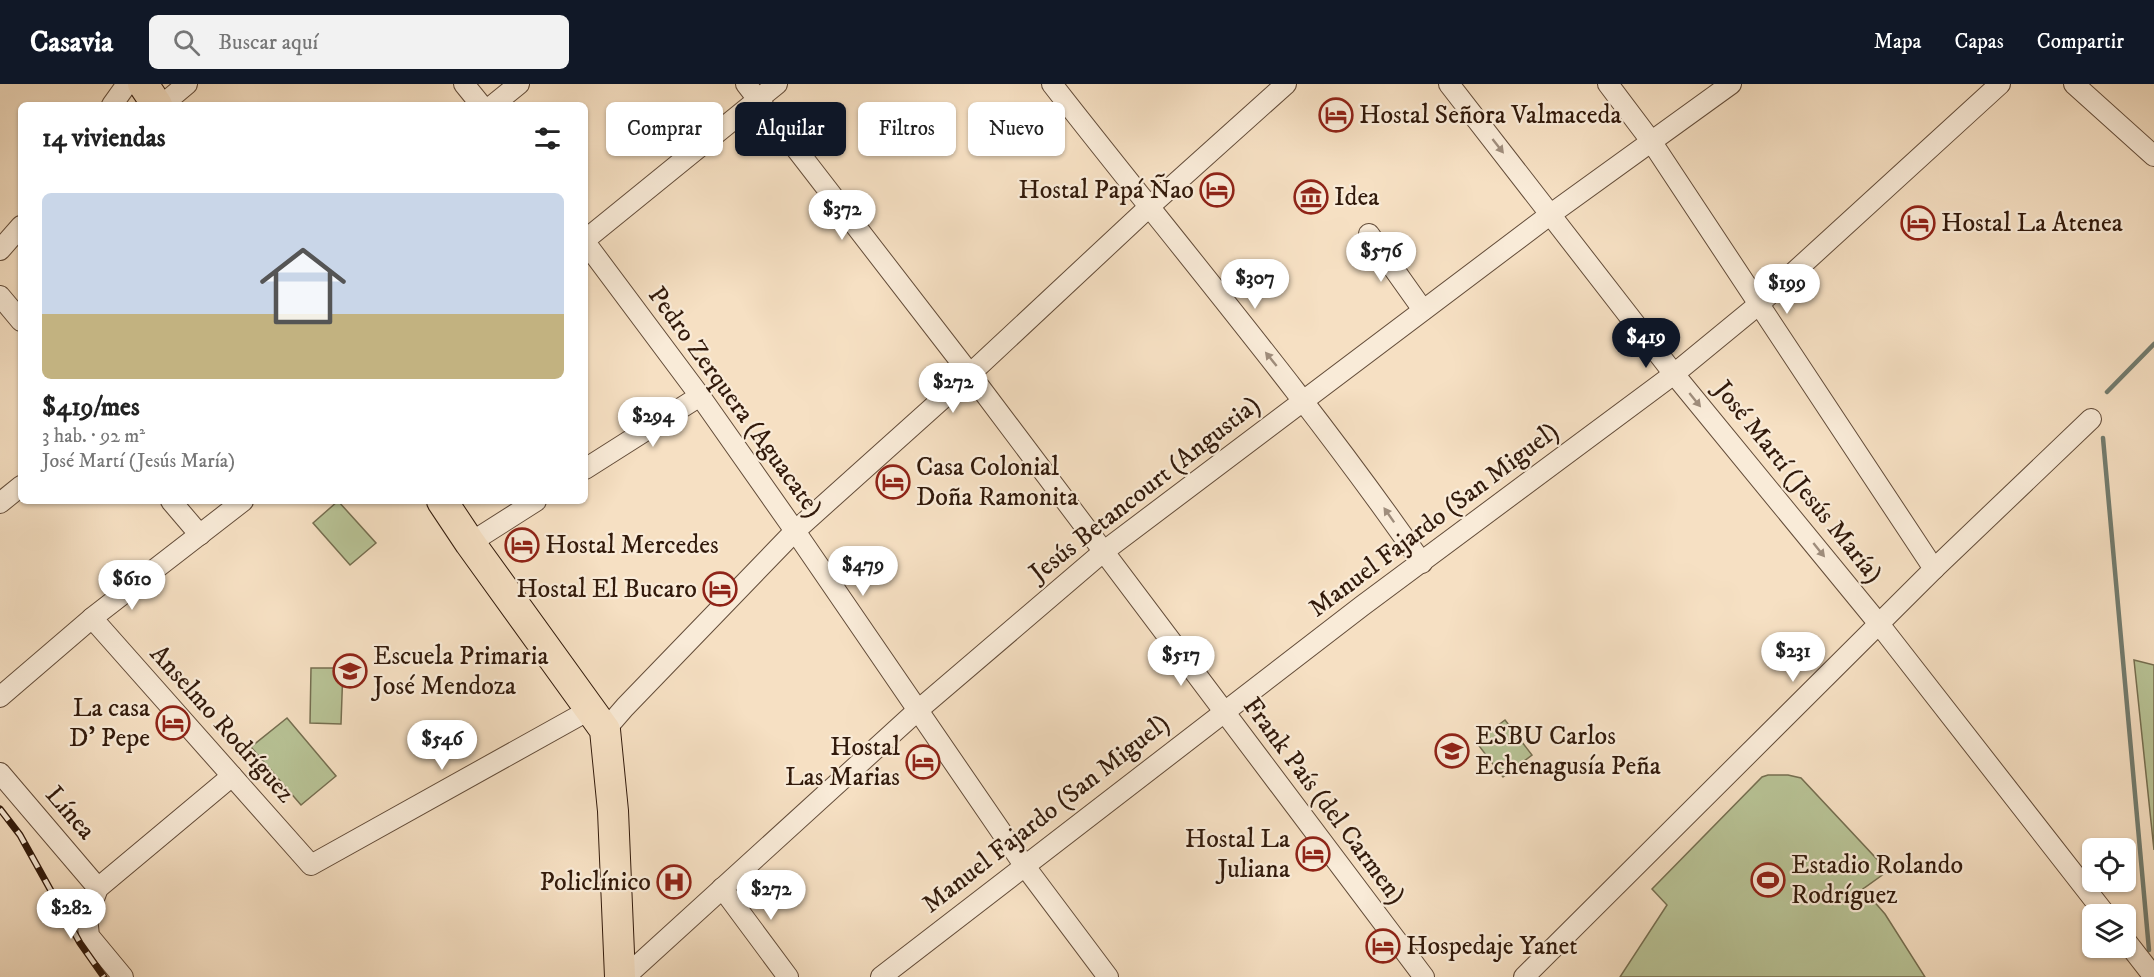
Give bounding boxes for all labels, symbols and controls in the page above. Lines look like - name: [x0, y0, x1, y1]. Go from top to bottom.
- search box: [149, 15, 569, 69]
- text: Casavia: [30, 25, 113, 60]
- icon: search: [170, 26, 203, 59]
- text: Buscar aquí: [218, 29, 318, 56]
- text: Mapa: [1874, 29, 1921, 55]
- text: Capas: [1954, 29, 2004, 55]
- text: Compartir: [2037, 29, 2124, 55]
- hotel icon: Hostal Señora Valmaceda: [1318, 97, 1354, 133]
- place label: Hostal Señora Valmaceda: [1359, 99, 1622, 132]
- chip: Comprar: [606, 102, 723, 156]
- chip: Alquilar: [735, 102, 846, 156]
- chip: Filtros: [858, 102, 956, 156]
- chip: Nuevo: [968, 102, 1065, 156]
- text: 14 viviendas: [42, 122, 165, 155]
- icon: filters: [531, 122, 564, 155]
- one-way arrow: [1491, 139, 1503, 154]
- hotel icon: Hostal Papá Ñao: [1199, 172, 1235, 208]
- place label: Hostal Papá Ñao: [1018, 173, 1194, 207]
- museum icon: Idea: [1293, 179, 1329, 215]
- place label: Idea: [1334, 181, 1379, 214]
- pin: $372: [806, 190, 878, 241]
- text: $372: [823, 197, 861, 222]
- hotel icon: Hostal La Atenea: [1900, 205, 1936, 241]
- place label: Hostal La Atenea: [1941, 207, 2123, 240]
- icon: home: [249, 232, 357, 340]
- pin: $576: [1345, 232, 1417, 283]
- text: $576: [1360, 239, 1402, 264]
- pin: $307: [1219, 259, 1291, 310]
- pin: $199: [1751, 264, 1823, 315]
- text: $307: [1235, 266, 1275, 291]
- text: $199: [1768, 271, 1806, 296]
- street label: Pedro Zerquera (Aguacate): [640, 280, 830, 524]
- pin: $419: [1610, 318, 1682, 369]
- text: $419: [1626, 325, 1666, 350]
- one-way arrow: [1266, 352, 1278, 367]
- pin: $272: [917, 363, 989, 414]
- text: $272: [933, 370, 973, 395]
- street label: José Martí (Jesús María): [1705, 372, 1890, 590]
- street label: Jesús Betancourt (Angustia): [1022, 389, 1267, 591]
- text: $419/mes: [42, 391, 140, 424]
- one-way arrow: [1688, 392, 1701, 407]
- pin: $294: [617, 397, 689, 448]
- text: $294: [632, 404, 674, 429]
- street label: Manuel Fajardo (San Miguel): [1302, 415, 1566, 625]
- text: 3 hab. · 92 m²: [42, 424, 145, 449]
- text: José Martí (Jesús María): [42, 449, 235, 474]
- place label: Casa Colonial Doña Ramonita: [916, 451, 1078, 514]
- hotel icon: Casa Colonial Doña Ramonita: [875, 464, 911, 500]
- one-way arrow: [1384, 507, 1395, 523]
- hotel icon: Hostal Mercedes: [504, 527, 540, 563]
- place label: Hostal Mercedes: [545, 529, 719, 562]
- one-way arrow: [1812, 542, 1825, 557]
- pin: $479: [827, 546, 899, 597]
- text: $479: [842, 553, 884, 578]
- pin: $610: [96, 560, 168, 611]
- text: $610: [112, 567, 152, 592]
- hotel icon: Hostal El Bucaro: [702, 571, 738, 607]
- place label: Hostal El Bucaro: [516, 573, 697, 606]
- pin: $231: [1757, 632, 1829, 683]
- pin: $517: [1145, 636, 1217, 687]
- street label: Anselmo Rodríguez: [142, 638, 302, 810]
- text: $231: [1775, 639, 1811, 664]
- place label: Escuela Primaria José Mendoza: [371, 640, 549, 703]
- text: $517: [1162, 643, 1200, 668]
- school or university icon: Escuela Primaria José Mendoza: [332, 653, 368, 689]
- street label: Frank País (del Carmen): [1235, 691, 1413, 911]
- place label: La casa D’ Pepe: [69, 692, 150, 755]
- hotel icon: La casa D’ Pepe: [155, 705, 191, 741]
- street label: Manuel Fajardo (San Miguel): [916, 707, 1176, 921]
- pin: $546: [406, 720, 478, 771]
- place label: ESBU Carlos Echenagusía Peña: [1475, 720, 1661, 783]
- text: $546: [421, 727, 463, 752]
- place label: Hostal Las Marias: [785, 731, 900, 794]
- school or university icon: ESBU Carlos Echenagusía Peña: [1434, 733, 1470, 769]
- hotel icon: Hostal Las Marias: [905, 744, 941, 780]
- street label: Línea: [38, 779, 102, 847]
- place label: Hostal La Juliana: [1185, 823, 1290, 886]
- hotel icon: Hostal La Juliana: [1295, 836, 1331, 872]
- map controls: [2082, 838, 2136, 958]
- button: locate: [2082, 838, 2136, 892]
- place label: Estadio Rolando Rodríguez: [1791, 849, 1963, 912]
- sports icon: Estadio Rolando Rodríguez: [1750, 862, 1786, 898]
- hospital icon: Policlínico: [656, 864, 692, 900]
- place label: Policlínico: [539, 866, 651, 899]
- pin: $272: [735, 870, 807, 921]
- text: $272: [751, 877, 791, 902]
- pin: $282: [35, 889, 107, 940]
- text: $282: [51, 896, 91, 921]
- button: layers: [2082, 904, 2136, 958]
- hotel icon: Hospedaje Yanet: [1365, 928, 1401, 964]
- place label: Hospedaje Yanet: [1406, 930, 1578, 963]

